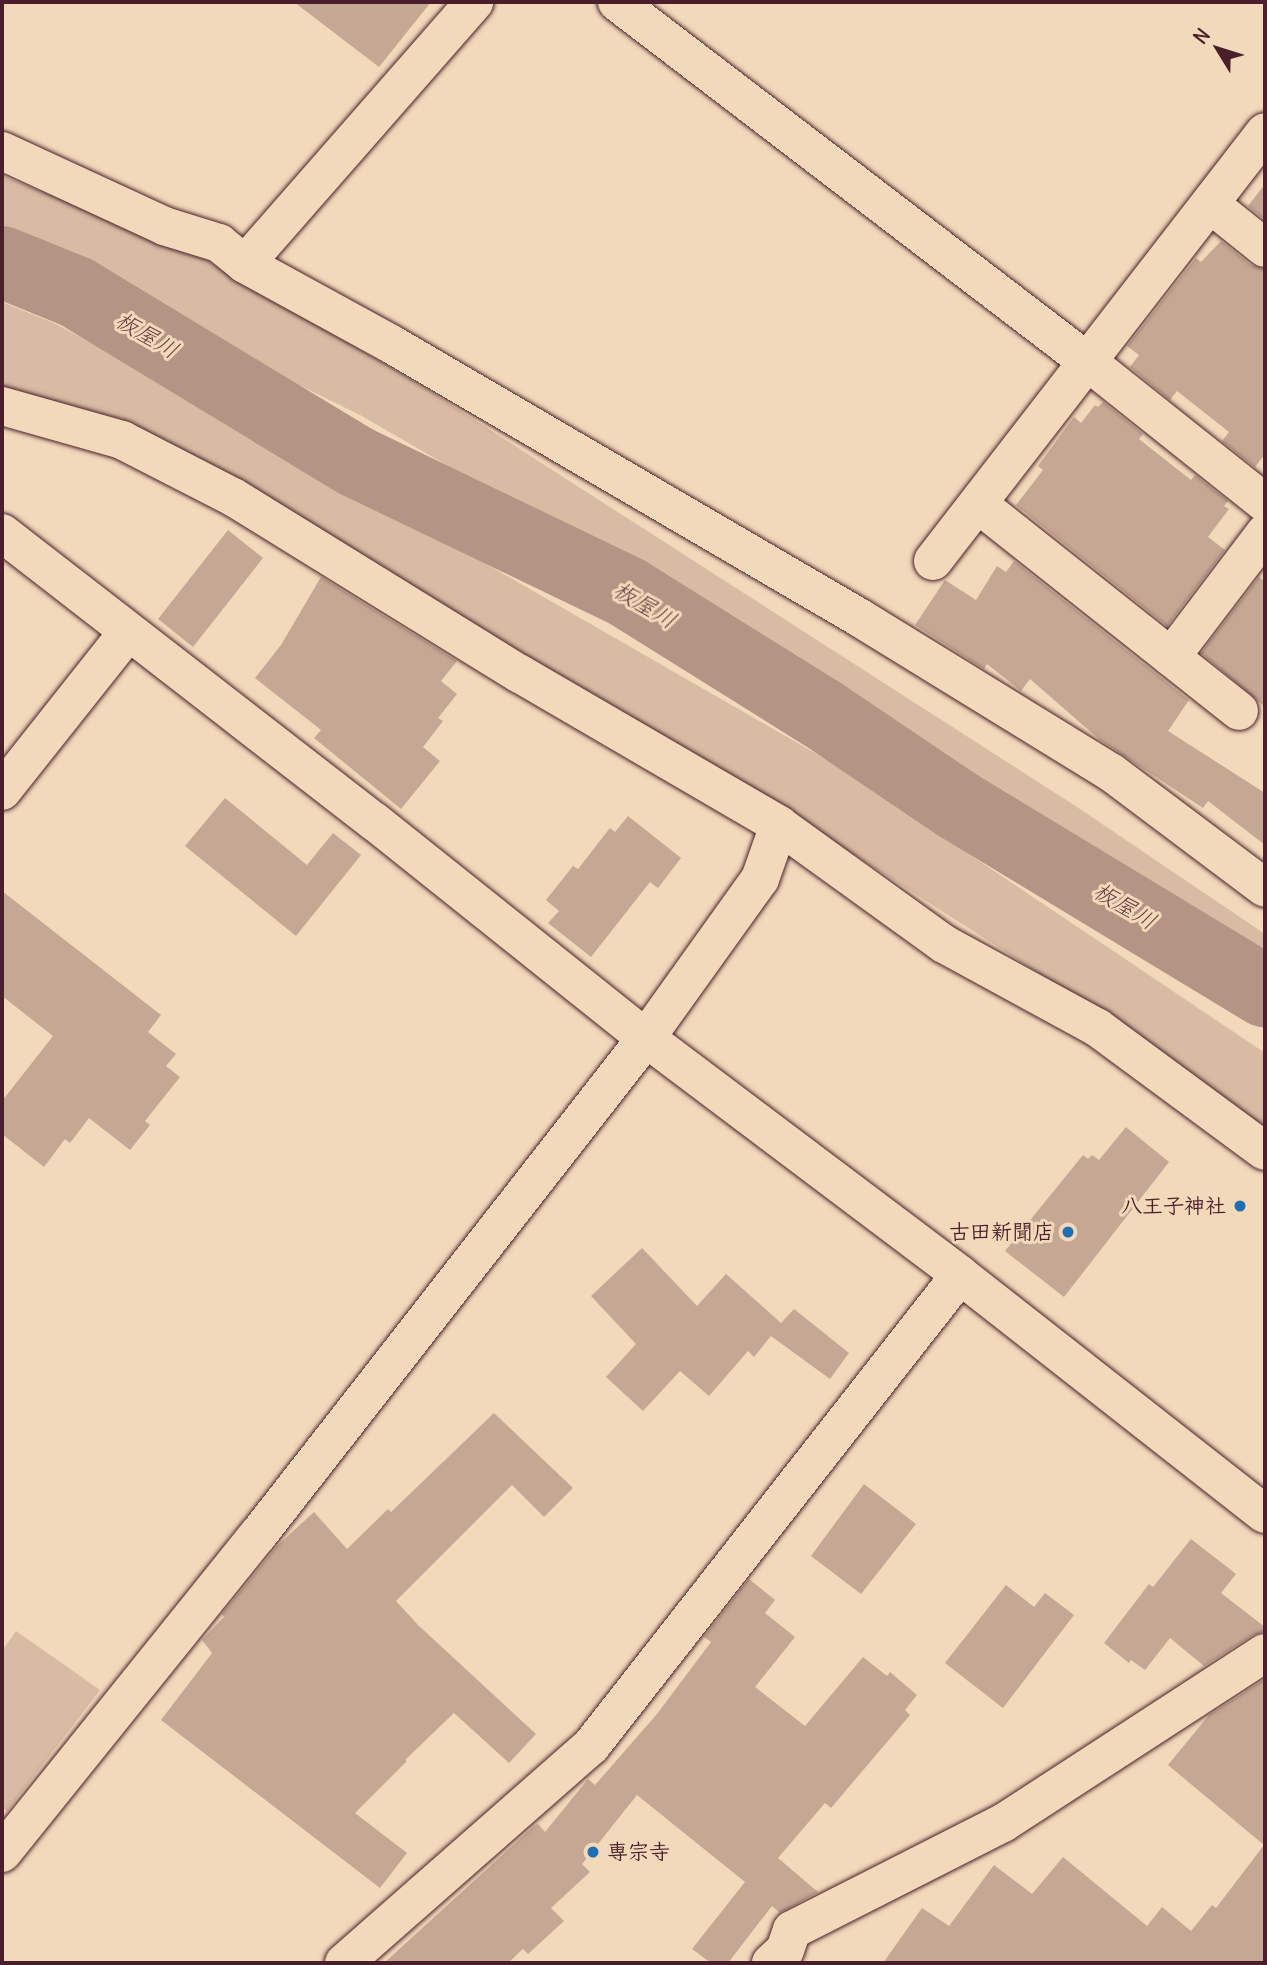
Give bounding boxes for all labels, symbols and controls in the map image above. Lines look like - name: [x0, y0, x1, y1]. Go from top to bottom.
- north arrow: [1183, 14, 1253, 84]
- text: N: [1188, 24, 1215, 49]
- water label: 板屋川: [110, 305, 184, 365]
- water label: 板屋川: [608, 575, 682, 635]
- water label: 板屋川: [1088, 876, 1162, 936]
- place label: 八王子神社: [1121, 1193, 1226, 1219]
- marker: 八王子神社: [1232, 1198, 1248, 1214]
- place label: 古田新聞店: [949, 1219, 1054, 1245]
- marker: 古田新聞店: [1060, 1224, 1076, 1240]
- place label: 専宗寺: [607, 1839, 670, 1865]
- marker: 専宗寺: [585, 1844, 601, 1860]

